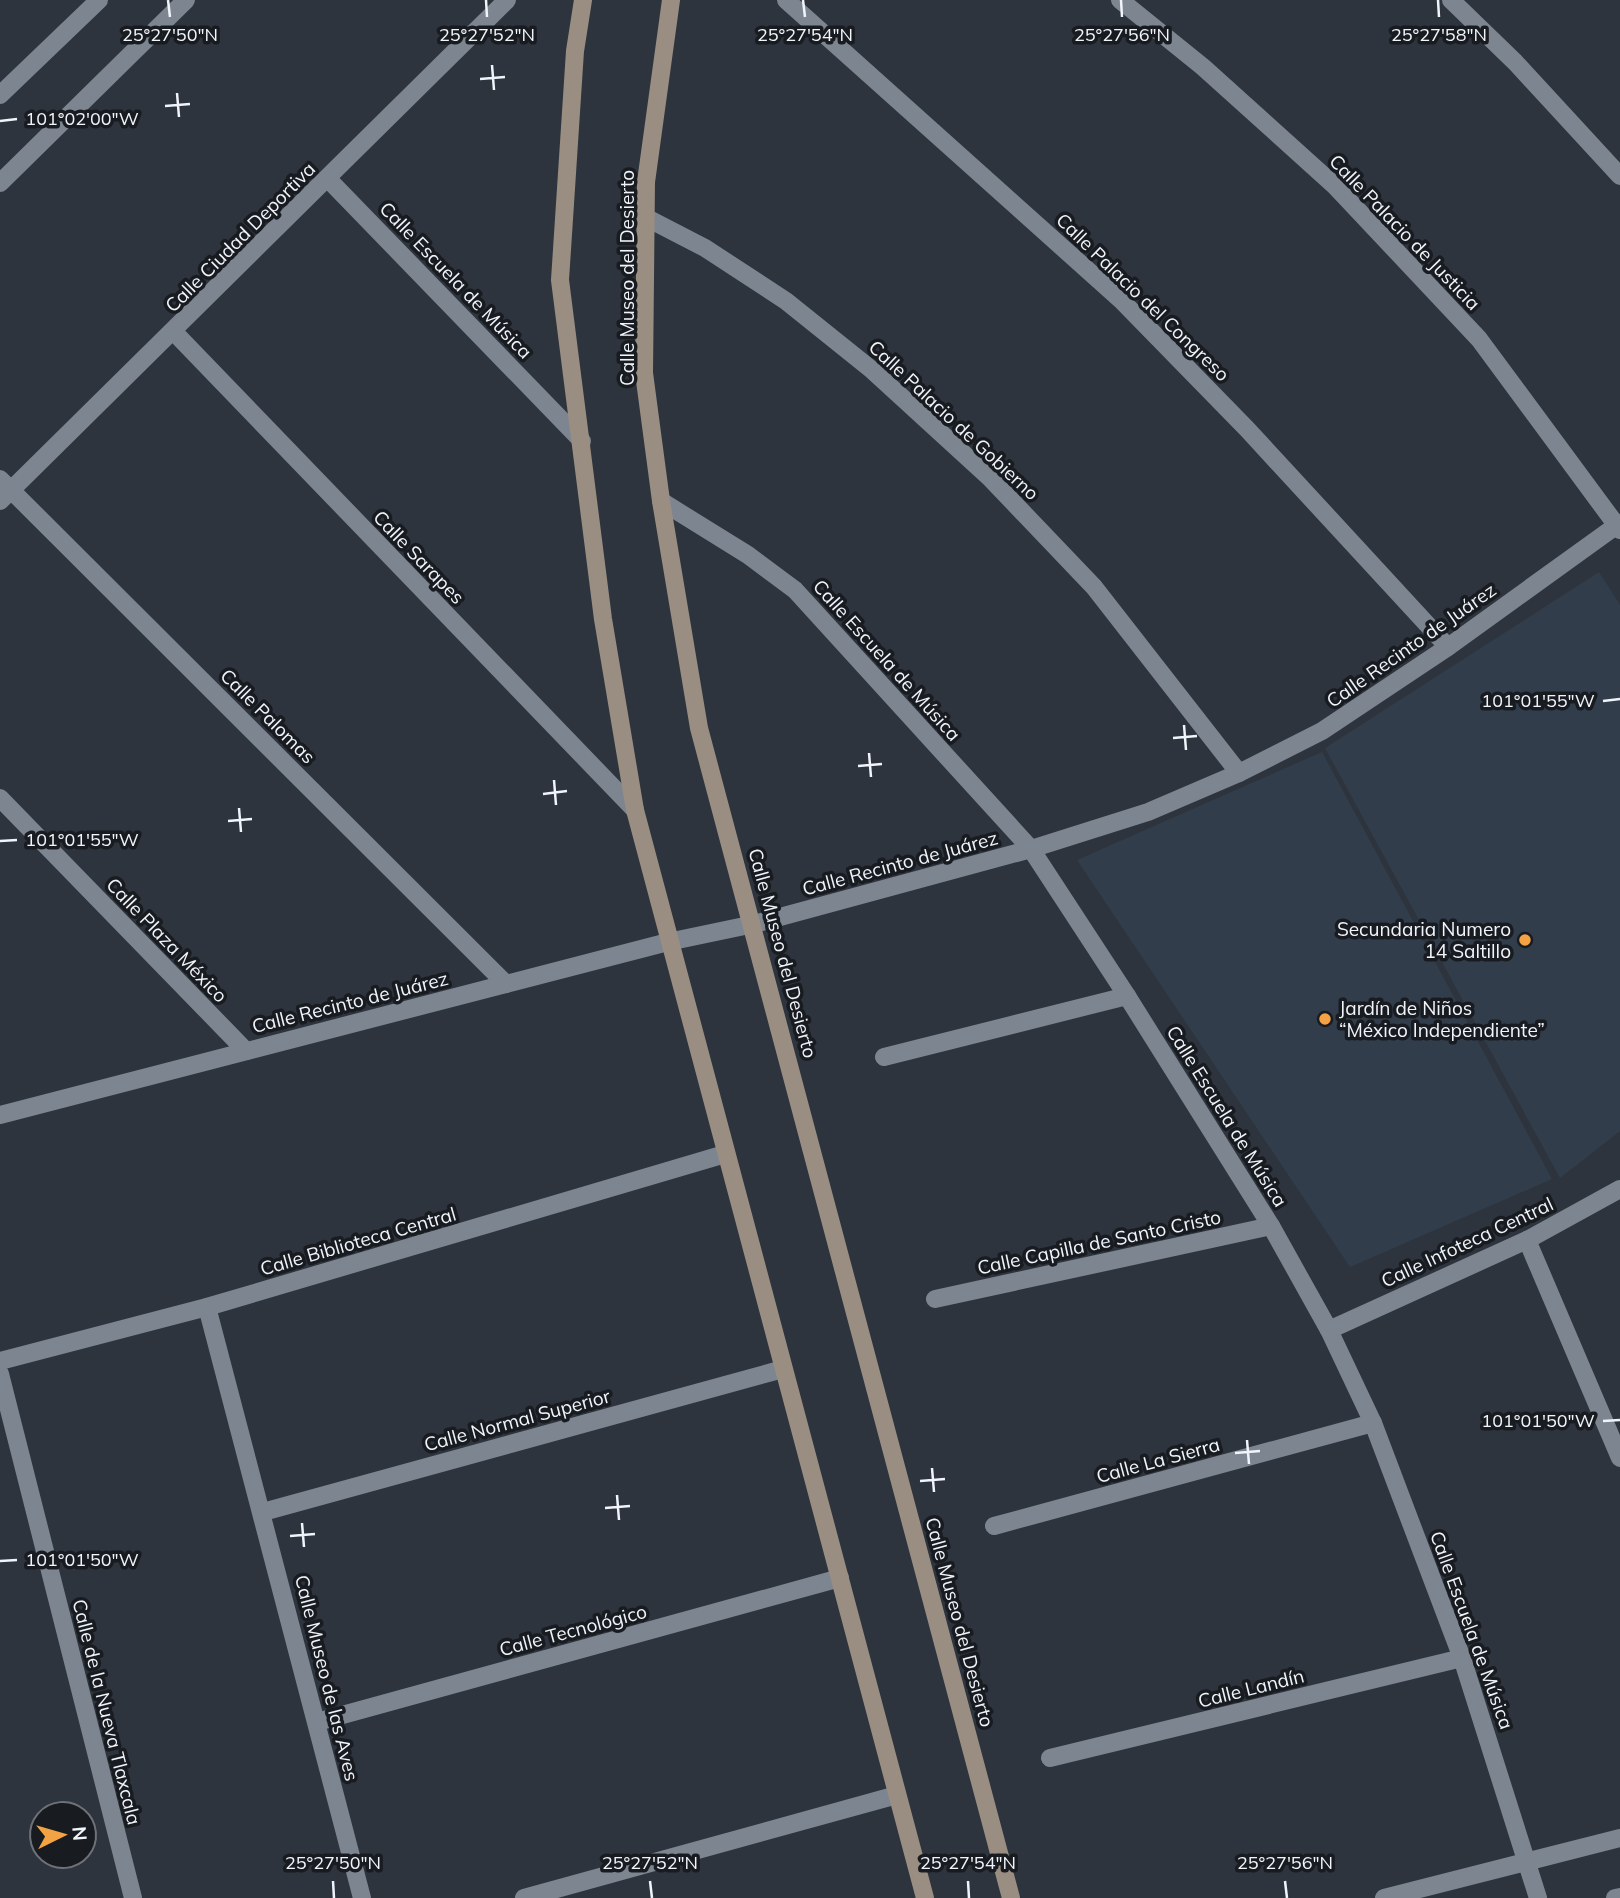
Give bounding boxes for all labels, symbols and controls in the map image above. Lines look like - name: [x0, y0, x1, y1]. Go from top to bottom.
- text: 25°27'50"N: [122, 23, 218, 46]
- text: 25°27'52"N: [439, 23, 535, 46]
- text: 25°27'54"N: [757, 23, 853, 46]
- text: 25°27'56"N: [1074, 23, 1170, 46]
- text: 25°27'58"N: [1391, 23, 1487, 46]
- text: 101°02'00"W: [25, 107, 139, 130]
- street label: Calle Palacio de Justicia: [1324, 149, 1486, 315]
- street label: Calle Ciudad Deportiva: [160, 157, 320, 317]
- street label: Calle Museo del Desierto: [615, 170, 639, 386]
- street label: Calle Escuela de Música: [375, 196, 537, 364]
- street label: Calle Palacio del Congreso: [1051, 208, 1235, 386]
- street label: Calle Palacio de Gobierno: [864, 335, 1044, 505]
- street label: Calle Sarapes: [368, 505, 470, 609]
- street label: Calle Escuela de Música: [808, 574, 966, 746]
- street label: Calle Recinto de Juárez: [1322, 577, 1500, 713]
- street label: Calle Palomas: [215, 663, 321, 769]
- text: 101°01'55"W: [1481, 689, 1595, 712]
- street label: Calle Recinto de Juárez: [800, 825, 1000, 901]
- text: 101°01'55"W: [25, 828, 139, 851]
- street label: Calle Museo del Desierto: [743, 846, 823, 1060]
- street label: Calle Plaza México: [101, 873, 233, 1007]
- place label: Secundaria Numero 14 Saltillo: [1337, 917, 1511, 963]
- marker: Secundaria Numero 14 Saltillo: [1517, 932, 1533, 948]
- street label: Calle Recinto de Juárez: [249, 966, 451, 1038]
- place label: Jardín de Niños “México Independiente”: [1339, 996, 1545, 1042]
- marker: Jardín de Niños “México Independiente”: [1317, 1011, 1333, 1027]
- street label: Calle Escuela de Música: [1161, 1021, 1293, 1211]
- street label: Calle Infoteca Central: [1377, 1192, 1557, 1292]
- street label: Calle Biblioteca Central: [257, 1202, 459, 1280]
- street label: Calle Capilla de Santo Cristo: [975, 1204, 1223, 1280]
- street label: Calle Normal Superior: [421, 1384, 613, 1456]
- text: 101°01'50"W: [1481, 1409, 1595, 1432]
- street label: Calle La Sierra: [1094, 1432, 1222, 1488]
- street label: Calle Museo del Desierto: [920, 1515, 1000, 1729]
- street label: Calle Escuela de Música: [1425, 1528, 1519, 1732]
- text: 101°01'50"W: [25, 1548, 139, 1571]
- street label: Calle Museo de las Aves: [290, 1573, 364, 1783]
- street label: Calle de la Nueva Tlaxcala: [67, 1597, 147, 1827]
- street label: Calle Tecnológico: [497, 1599, 649, 1661]
- street label: Calle Landín: [1196, 1663, 1306, 1713]
- north arrow: [28, 1800, 98, 1870]
- text: N: [67, 1825, 93, 1842]
- text: 25°27'50"N: [285, 1851, 381, 1874]
- text: 25°27'52"N: [602, 1851, 698, 1874]
- text: 25°27'54"N: [920, 1851, 1016, 1874]
- text: 25°27'56"N: [1237, 1851, 1333, 1874]

